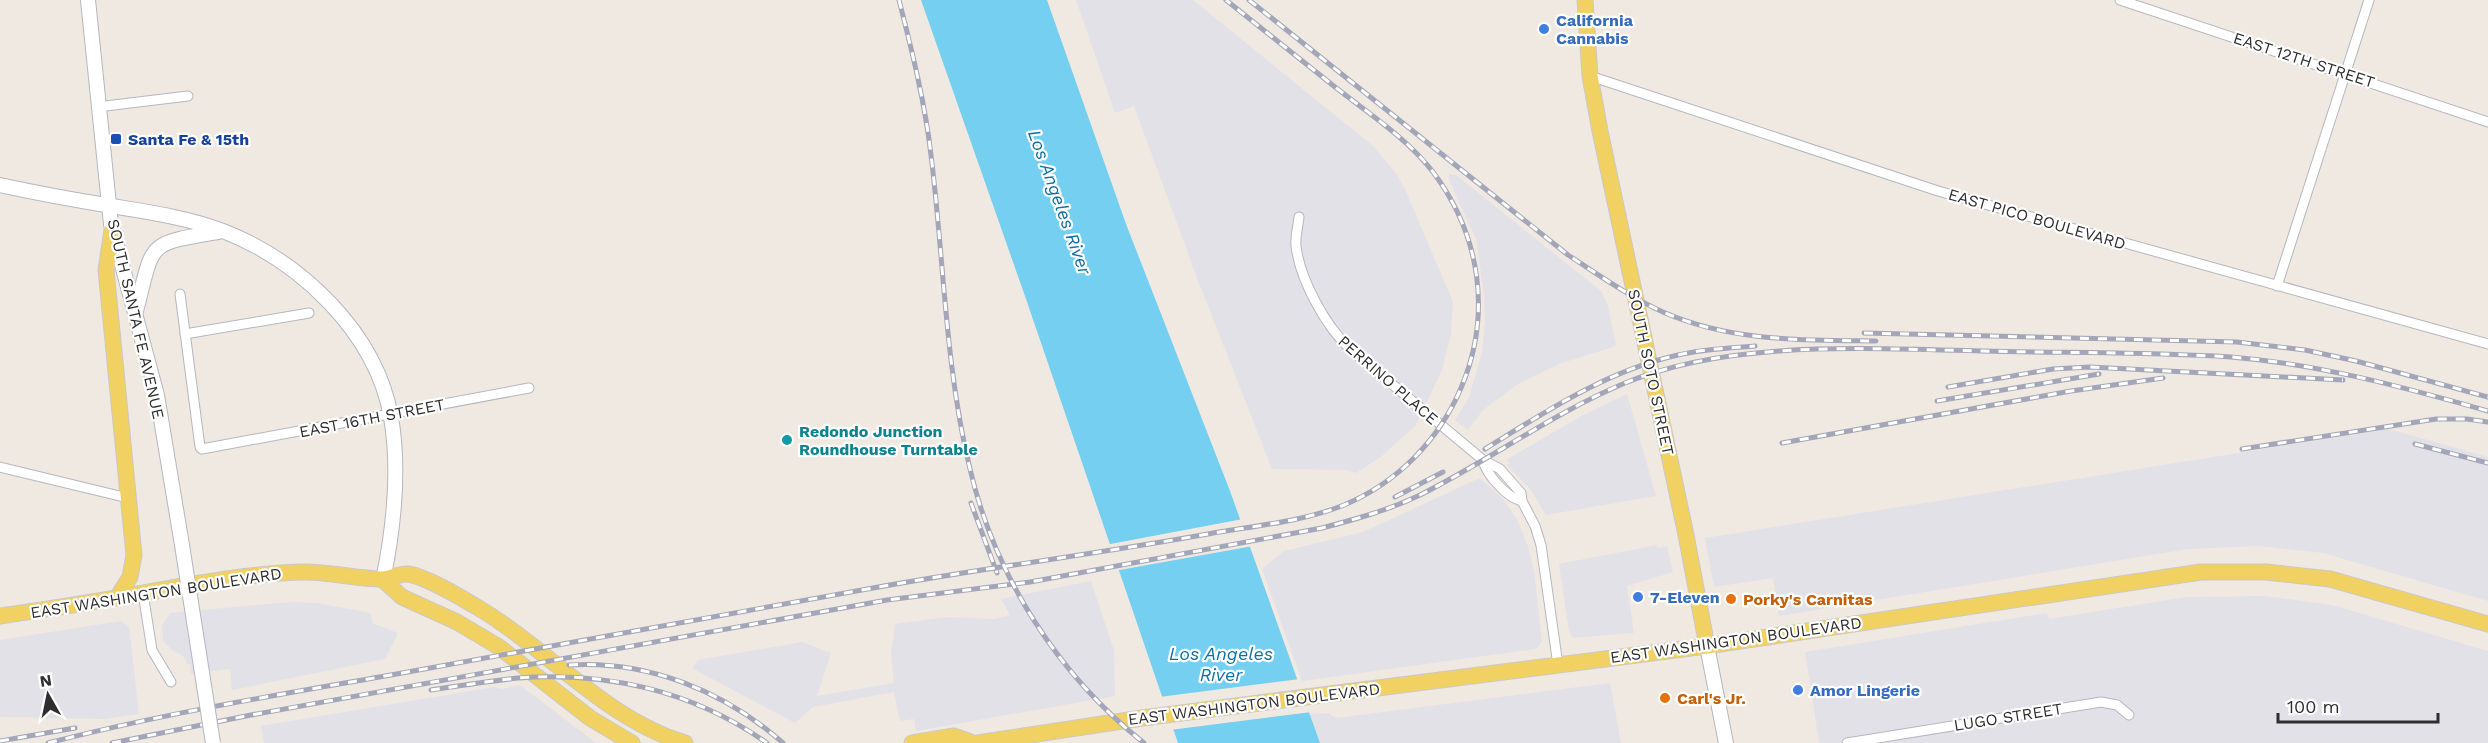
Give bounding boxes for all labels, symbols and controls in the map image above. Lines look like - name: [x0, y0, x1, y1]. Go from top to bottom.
- place label: California Cannabis: [1556, 11, 1634, 48]
- marker: California Cannabis: [1537, 22, 1551, 36]
- street label: EAST 12TH STREET: [2231, 28, 2377, 92]
- water label: Los Angeles River: [1024, 127, 1096, 278]
- place label: Santa Fe & 15th: [128, 130, 249, 149]
- marker: Santa Fe & 15th: [109, 132, 123, 146]
- street label: EAST PICO BOULEVARD: [1946, 185, 2128, 253]
- street label: SOUTH SANTA FE AVENUE: [104, 217, 168, 421]
- street label: SOUTH SOTO STREET: [1624, 287, 1678, 457]
- street label: PERRINO PLACE: [1334, 332, 1442, 428]
- street label: EAST 16TH STREET: [298, 395, 447, 441]
- place label: Redondo Junction Roundhouse Turntable: [799, 422, 978, 459]
- marker: Redondo Junction Roundhouse Turntable: [780, 433, 794, 447]
- street label: EAST WASHINGTON BOULEVARD: [29, 564, 283, 622]
- place label: 7-Eleven: [1650, 588, 1720, 607]
- marker: 7-Eleven: [1631, 590, 1645, 604]
- place label: Porky's Carnitas: [1743, 590, 1873, 609]
- marker: Porky's Carnitas: [1724, 592, 1738, 606]
- street label: EAST WASHINGTON BOULEVARD: [1609, 613, 1863, 667]
- water label: Los Angeles River: [1169, 643, 1273, 685]
- north arrow: [18, 665, 78, 725]
- text: N: [38, 670, 53, 691]
- street label: EAST WASHINGTON BOULEVARD: [1127, 679, 1381, 729]
- place label: Amor Lingerie: [1810, 681, 1920, 700]
- marker: Amor Lingerie: [1791, 683, 1805, 697]
- scale bar: [2278, 686, 2438, 724]
- place label: Carl's Jr.: [1677, 689, 1746, 708]
- marker: Carl's Jr.: [1658, 691, 1672, 705]
- text: 100 m: [2287, 696, 2340, 717]
- street label: LUGO STREET: [1952, 699, 2064, 735]

